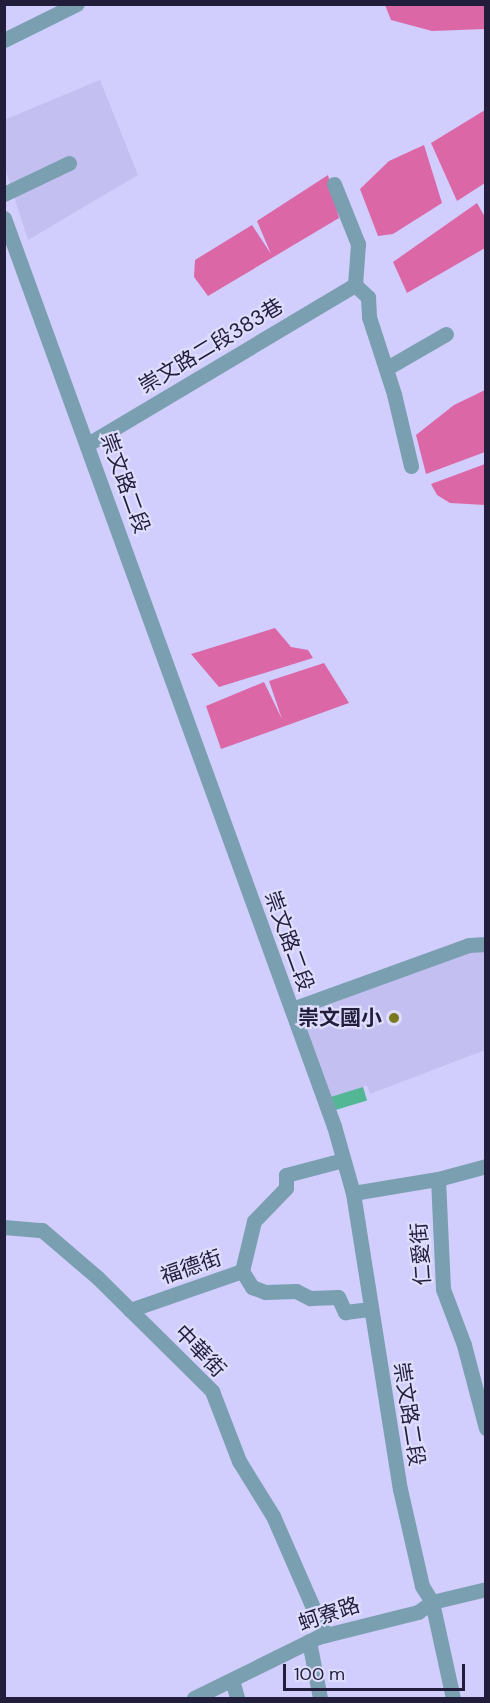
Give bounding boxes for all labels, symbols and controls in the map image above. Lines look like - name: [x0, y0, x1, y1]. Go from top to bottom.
- street label: 崇文路二段383巷: [134, 293, 288, 399]
- street label: 崇文路二段: [95, 429, 155, 537]
- street label: 崇文路二段: [259, 887, 319, 995]
- place label: 崇文國小: [298, 1005, 382, 1031]
- marker: 崇文國小: [387, 1011, 401, 1025]
- street label: 仁愛街: [406, 1222, 436, 1286]
- street label: 福德街: [157, 1245, 225, 1289]
- street label: 中華街: [169, 1320, 231, 1382]
- street label: 崇文路二段: [388, 1360, 430, 1468]
- street label: 蚵寮路: [295, 1592, 363, 1636]
- scale bar: [286, 1652, 468, 1690]
- text: 100 m: [294, 1662, 345, 1686]

